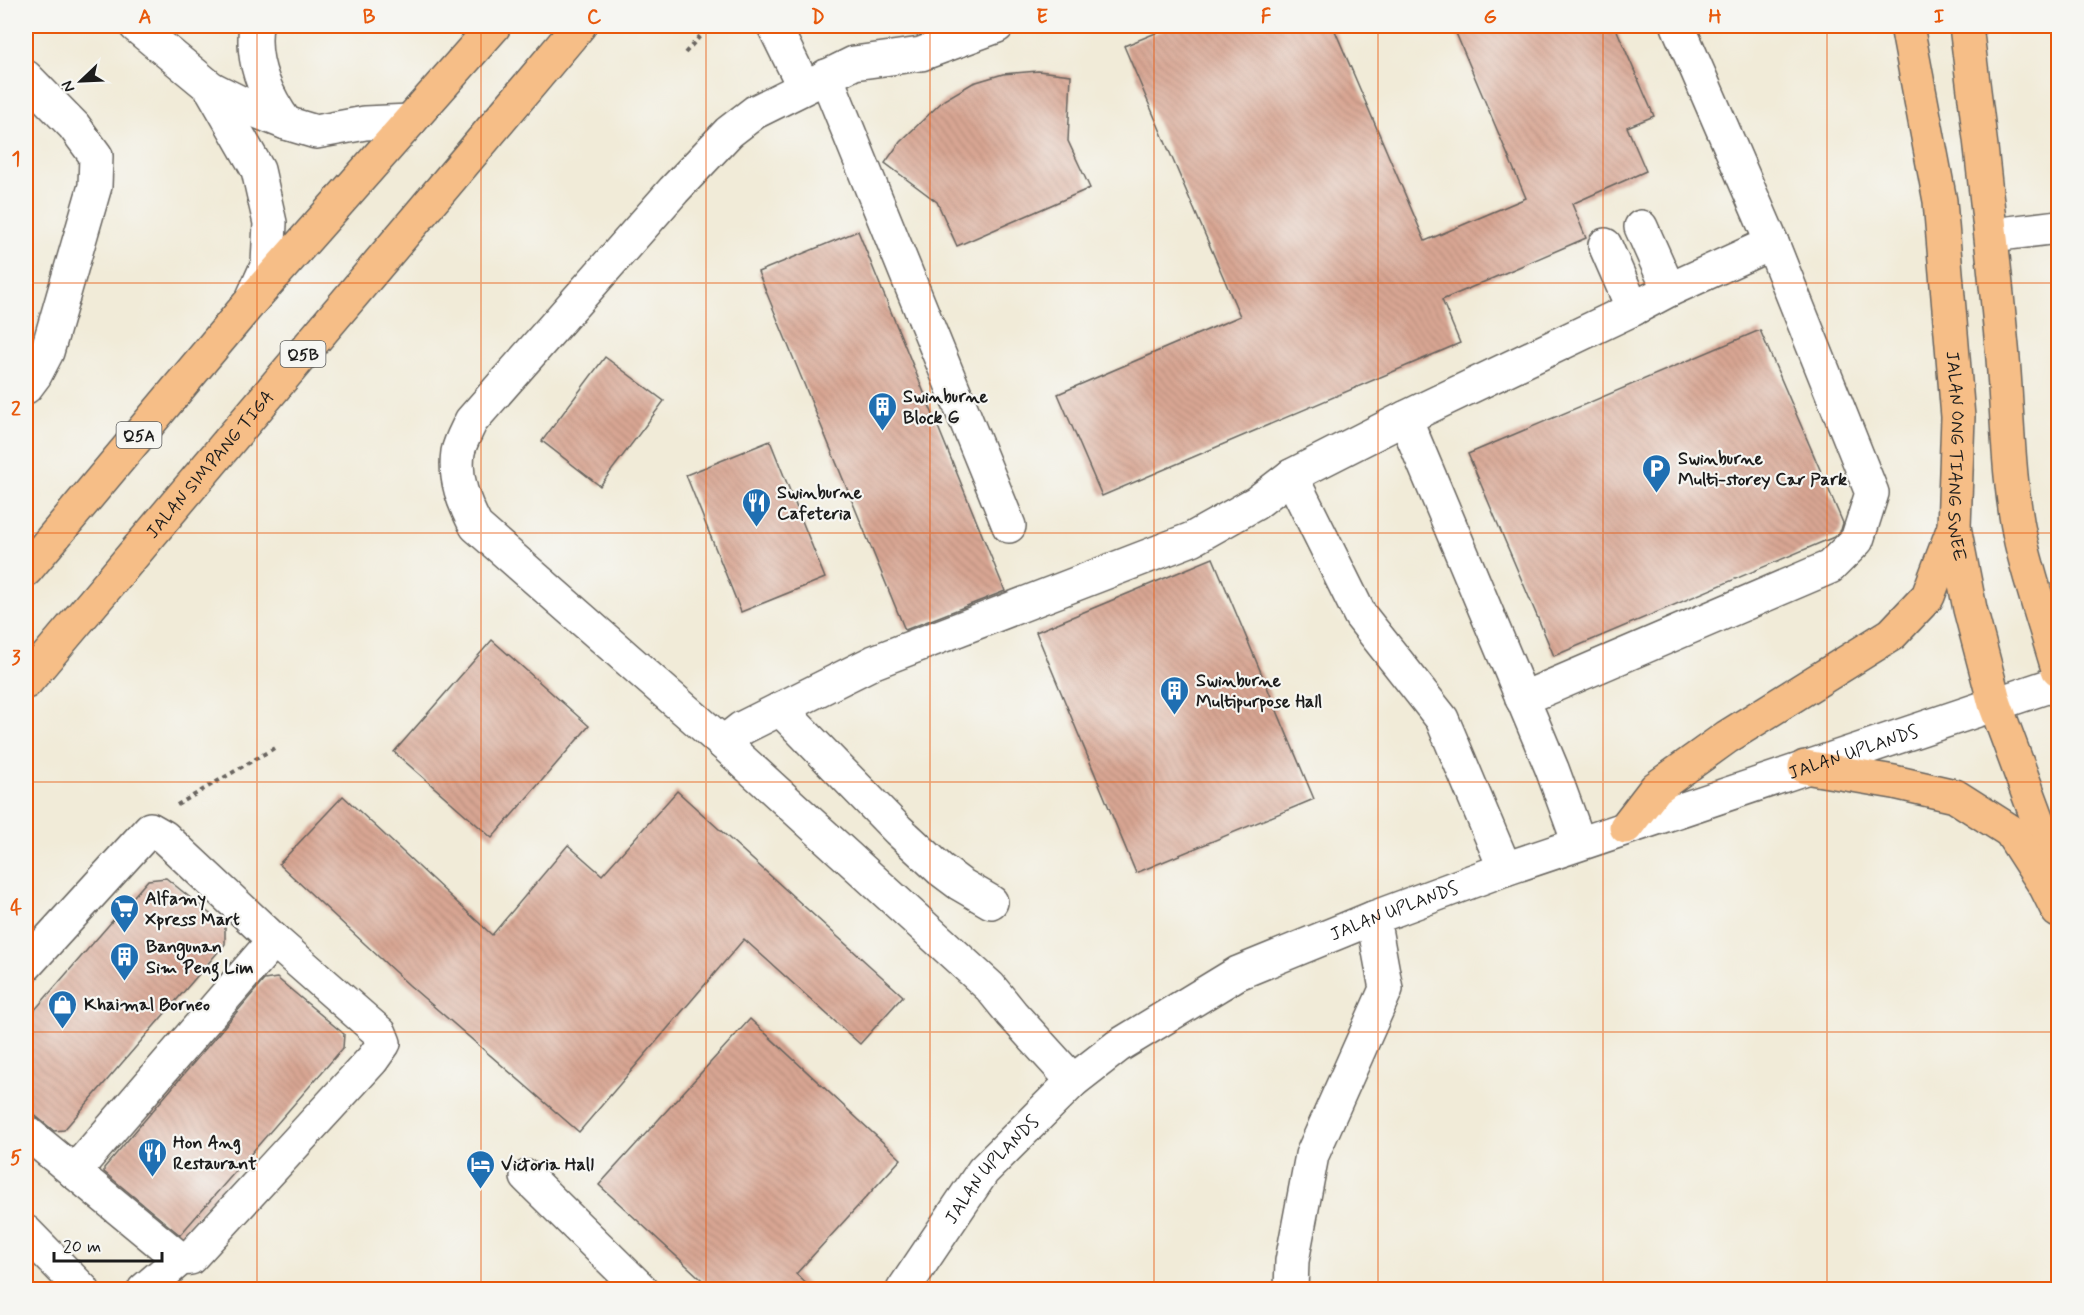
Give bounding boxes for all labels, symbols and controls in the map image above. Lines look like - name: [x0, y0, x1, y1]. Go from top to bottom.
- text: A: [138, 4, 152, 31]
- text: B: [363, 4, 376, 31]
- text: C: [587, 4, 602, 31]
- text: D: [811, 4, 825, 31]
- text: E: [1036, 4, 1048, 31]
- text: F: [1261, 4, 1272, 31]
- text: G: [1483, 4, 1497, 31]
- text: H: [1708, 4, 1722, 31]
- text: I: [1934, 4, 1944, 31]
- north arrow: [51, 51, 111, 111]
- text: N: [57, 77, 80, 95]
- text: 1: [12, 146, 20, 173]
- road number: Q5B: [280, 341, 326, 367]
- street label: JALAN ONG TIANG SWEE: [1940, 350, 1971, 564]
- place label: Swinburne Block G: [903, 385, 989, 430]
- street label: JALAN SIMPANG TIGA: [141, 386, 280, 544]
- building icon: Swinburne Block G: [866, 390, 898, 432]
- text: 2: [11, 396, 21, 423]
- road number: Q5A: [116, 422, 162, 448]
- place label: Swinburne Multi-storey Car Park: [1678, 447, 1847, 492]
- parking icon: Swinburne Multi-storey Car Park: [1641, 452, 1673, 494]
- place label: Swinburne Cafeteria: [777, 481, 863, 526]
- restaurant icon: Swinburne Cafeteria: [740, 486, 772, 528]
- text: 3: [11, 645, 21, 672]
- place label: Swinburne Multipurpose Hall: [1196, 669, 1322, 714]
- building icon: Swinburne Multipurpose Hall: [1159, 674, 1191, 716]
- street label: JALAN UPLANDS: [1785, 720, 1922, 786]
- street label: JALAN UPLANDS: [1326, 876, 1462, 947]
- place label: Alfamy Xpress Mart: [145, 887, 240, 932]
- supermarket icon: Alfamy Xpress Mart: [108, 892, 140, 934]
- text: 4: [10, 895, 22, 922]
- place label: Bangunan Sim Peng Lim: [146, 935, 253, 982]
- building icon: Bangunan Sim Peng Lim: [109, 940, 141, 982]
- shop icon: Khaimal Borneo: [47, 988, 79, 1030]
- place label: Khaimal Borneo: [84, 993, 210, 1017]
- street label: JALAN UPLANDS: [940, 1111, 1045, 1229]
- place label: Hon Ang Restaurant: [173, 1131, 257, 1176]
- restaurant icon: Hon Ang Restaurant: [136, 1136, 168, 1178]
- text: 5: [10, 1145, 22, 1172]
- hotel icon: Victoria Hall: [464, 1148, 496, 1190]
- place label: Victoria Hall: [501, 1153, 594, 1177]
- scale bar: [54, 1225, 162, 1263]
- text: 20 m: [63, 1235, 101, 1259]

